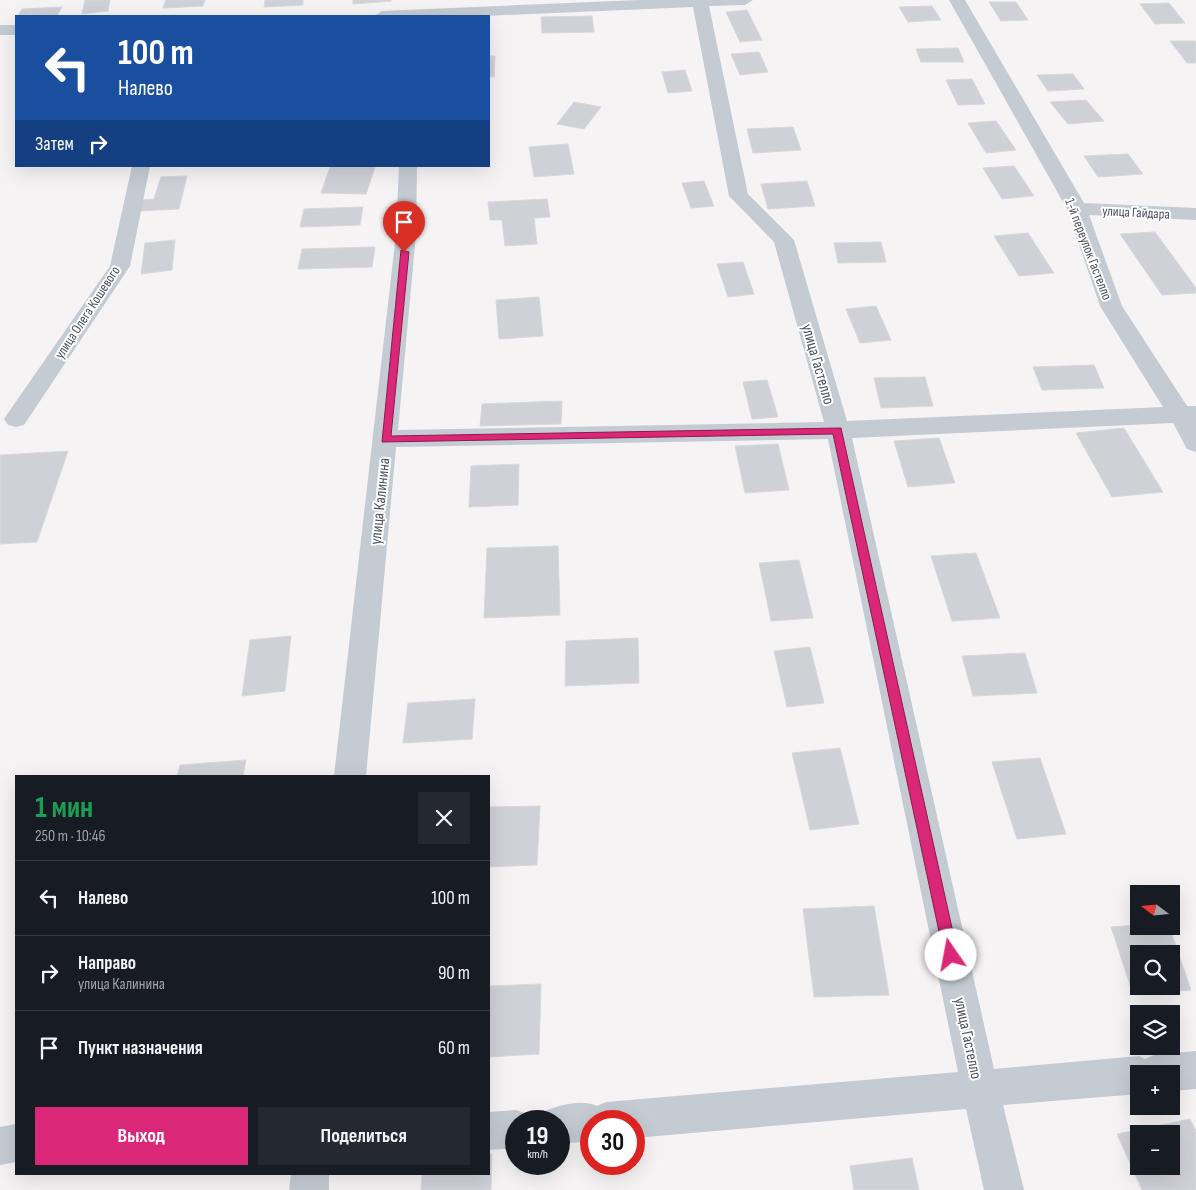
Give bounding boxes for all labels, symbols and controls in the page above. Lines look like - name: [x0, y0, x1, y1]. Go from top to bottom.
- text: 100 m: [118, 32, 194, 75]
- icon: left: [35, 35, 100, 100]
- text: Налево: [118, 75, 173, 102]
- icon: right: [84, 130, 112, 158]
- text: Затем: [35, 133, 74, 156]
- street label: 1-й переулок Гастелло: [1061, 196, 1116, 303]
- pin: [383, 201, 425, 252]
- street label: улица Гайдара: [1102, 202, 1170, 223]
- icon: arrive: [390, 208, 418, 236]
- street label: улица Олега Кошевого: [51, 263, 124, 362]
- street label: улица Гастелло: [797, 322, 838, 407]
- street label: улица Калинина: [366, 457, 394, 545]
- text: 1 мин: [35, 790, 93, 826]
- button: close: [418, 792, 470, 844]
- text: 250 m · 10:46: [35, 827, 106, 846]
- icon: left: [35, 884, 63, 912]
- north arrow: [1130, 885, 1180, 935]
- map controls: [1130, 885, 1180, 1175]
- text: Налево: [78, 887, 128, 910]
- text: 100 m: [431, 887, 470, 910]
- position arrow: [924, 928, 976, 980]
- button: search: [1130, 945, 1180, 995]
- text: Направо: [78, 952, 136, 975]
- icon: right: [35, 959, 63, 987]
- text: 90 m: [438, 962, 470, 985]
- text: улица Калинина: [78, 975, 165, 994]
- street label: улица Гастелло: [950, 996, 985, 1081]
- button: layers: [1130, 1005, 1180, 1055]
- icon: arrive: [35, 1034, 63, 1062]
- text: Пункт назначения: [78, 1037, 203, 1060]
- text: 60 m: [438, 1037, 470, 1060]
- button: +: [1130, 1065, 1180, 1115]
- button: Выход: [35, 1107, 248, 1165]
- button: Поделиться: [258, 1107, 470, 1165]
- speed limit sign: 30: [580, 1110, 645, 1175]
- text: 19: [527, 1121, 548, 1152]
- button: −: [1130, 1125, 1180, 1175]
- text: km/h: [527, 1147, 548, 1162]

